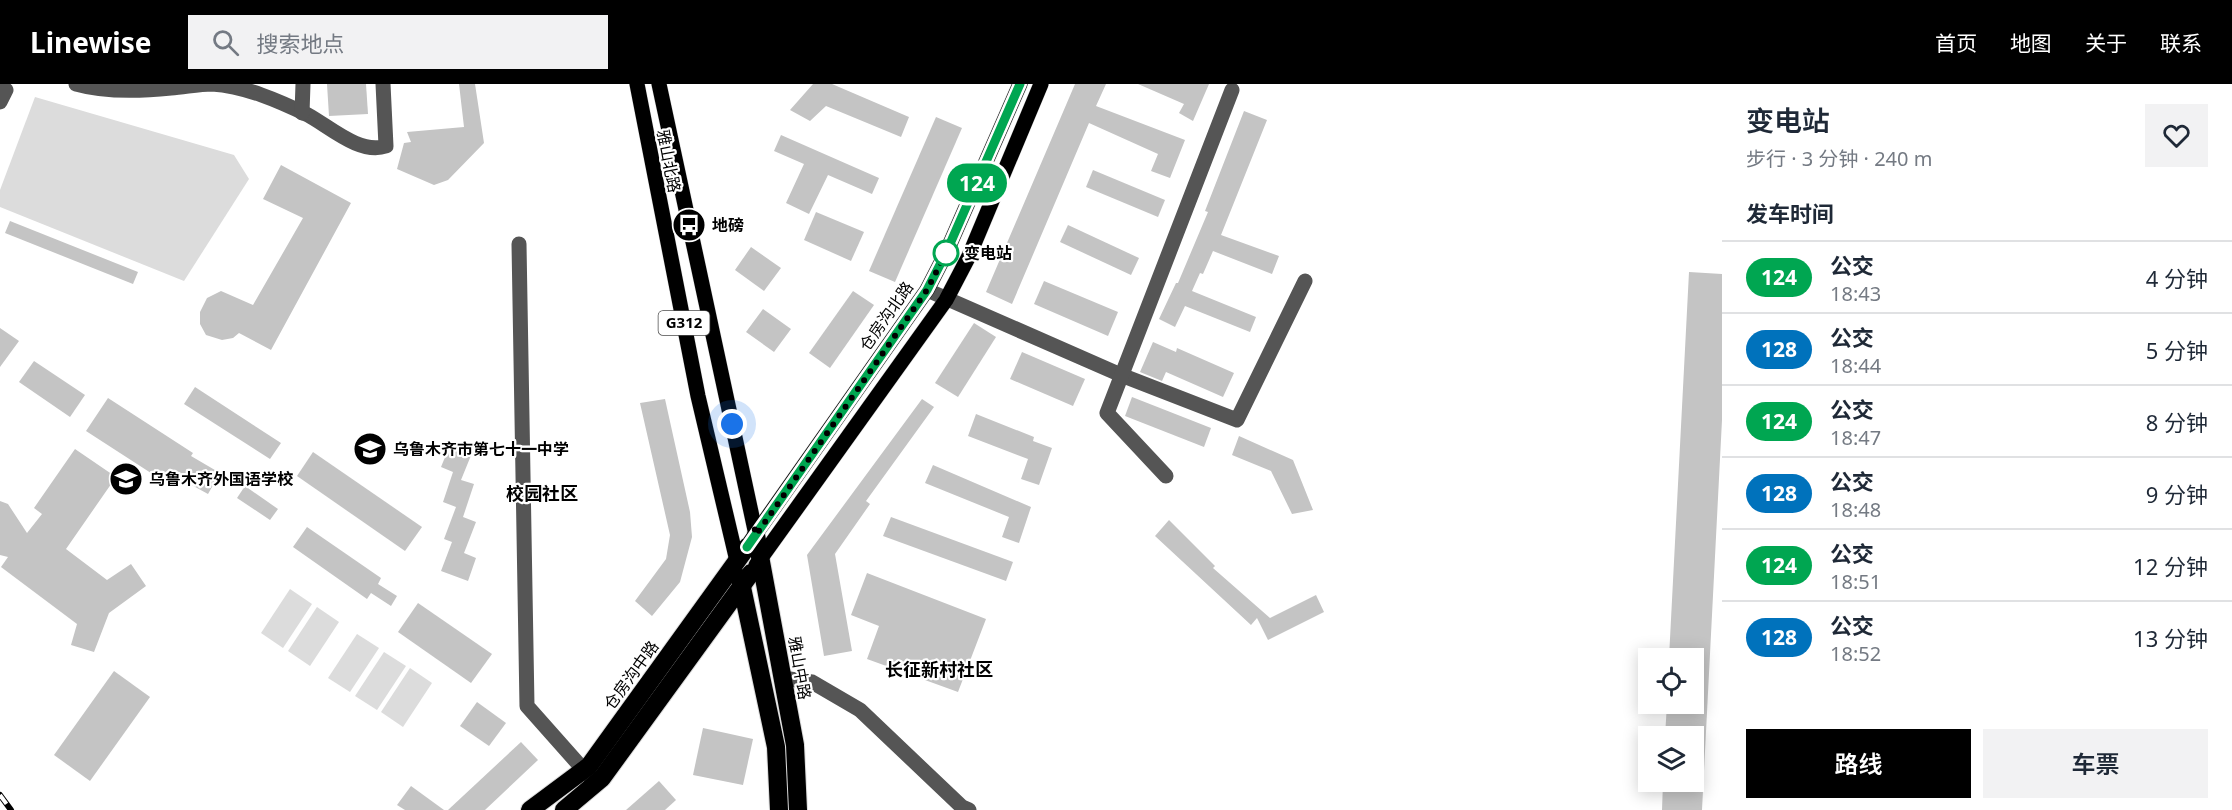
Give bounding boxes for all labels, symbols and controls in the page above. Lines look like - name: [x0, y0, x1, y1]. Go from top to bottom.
- search box: [188, 15, 608, 69]
- text: Linewise: [30, 23, 152, 61]
- icon: search: [209, 26, 242, 59]
- text: 搜索地点: [257, 28, 345, 58]
- text: 首页: [1935, 29, 1977, 57]
- text: 地图: [2010, 29, 2052, 57]
- text: 关于: [2085, 29, 2127, 57]
- text: 联系: [2160, 29, 2202, 57]
- text: 变电站: [1746, 101, 1830, 139]
- button: heart: [2145, 104, 2208, 167]
- street label: 雅山北路: [652, 127, 686, 195]
- text: 步行 · 3 分钟 · 240 m: [1746, 145, 1932, 172]
- line badge: 124: [942, 164, 1012, 202]
- text: 124: [959, 169, 995, 197]
- text: 发车时间: [1746, 198, 1834, 228]
- bus stop icon: 地磅: [671, 207, 707, 243]
- place label: 地磅: [712, 214, 744, 236]
- marker: 变电站: [933, 240, 959, 266]
- place label: 变电站: [964, 242, 1012, 264]
- text: 公交: [1830, 250, 1874, 280]
- text: 124: [1761, 263, 1797, 291]
- text: 4 分钟: [2146, 263, 2208, 293]
- street label: 仓房沟北路: [854, 277, 918, 355]
- text: 18:43: [1830, 280, 1881, 307]
- road number: G312: [658, 311, 710, 335]
- text: 公交: [1830, 322, 1874, 352]
- text: 128: [1761, 335, 1797, 363]
- text: 5 分钟: [2146, 335, 2208, 365]
- text: 18:44: [1830, 352, 1881, 379]
- text: 公交: [1830, 394, 1874, 424]
- text: 124: [1761, 407, 1797, 435]
- text: 8 分钟: [2146, 407, 2208, 437]
- your location: [717, 409, 747, 439]
- text: 18:47: [1830, 424, 1881, 451]
- school or university icon: 乌鲁木齐市第七十一中学: [352, 431, 388, 467]
- place label: 乌鲁木齐市第七十一中学: [393, 438, 569, 460]
- school or university icon: 乌鲁木齐外国语学校: [108, 461, 144, 497]
- text: 公交: [1830, 466, 1874, 496]
- place label: 乌鲁木齐外国语学校: [149, 468, 294, 490]
- text: 128: [1761, 479, 1797, 507]
- text: 9 分钟: [2146, 479, 2208, 509]
- district label: 校园社区: [506, 481, 578, 505]
- text: 18:48: [1830, 496, 1881, 523]
- text: 公交: [1830, 538, 1874, 568]
- text: 124: [1761, 551, 1797, 579]
- text: 12 分钟: [2133, 551, 2208, 581]
- text: 18:51: [1830, 568, 1881, 595]
- text: 公交: [1830, 610, 1874, 640]
- text: 128: [1761, 623, 1797, 651]
- text: 13 分钟: [2133, 623, 2208, 653]
- street label: 雅山中路: [784, 635, 816, 701]
- street label: 仓房沟中路: [599, 636, 663, 714]
- text: 18:52: [1830, 640, 1881, 667]
- map controls: [1638, 648, 1704, 792]
- button: locate: [1638, 648, 1704, 714]
- district label: 长征新村社区: [885, 657, 993, 681]
- button: layers: [1638, 726, 1704, 792]
- button: 路线: [1746, 729, 1971, 798]
- button: 车票: [1983, 729, 2208, 798]

